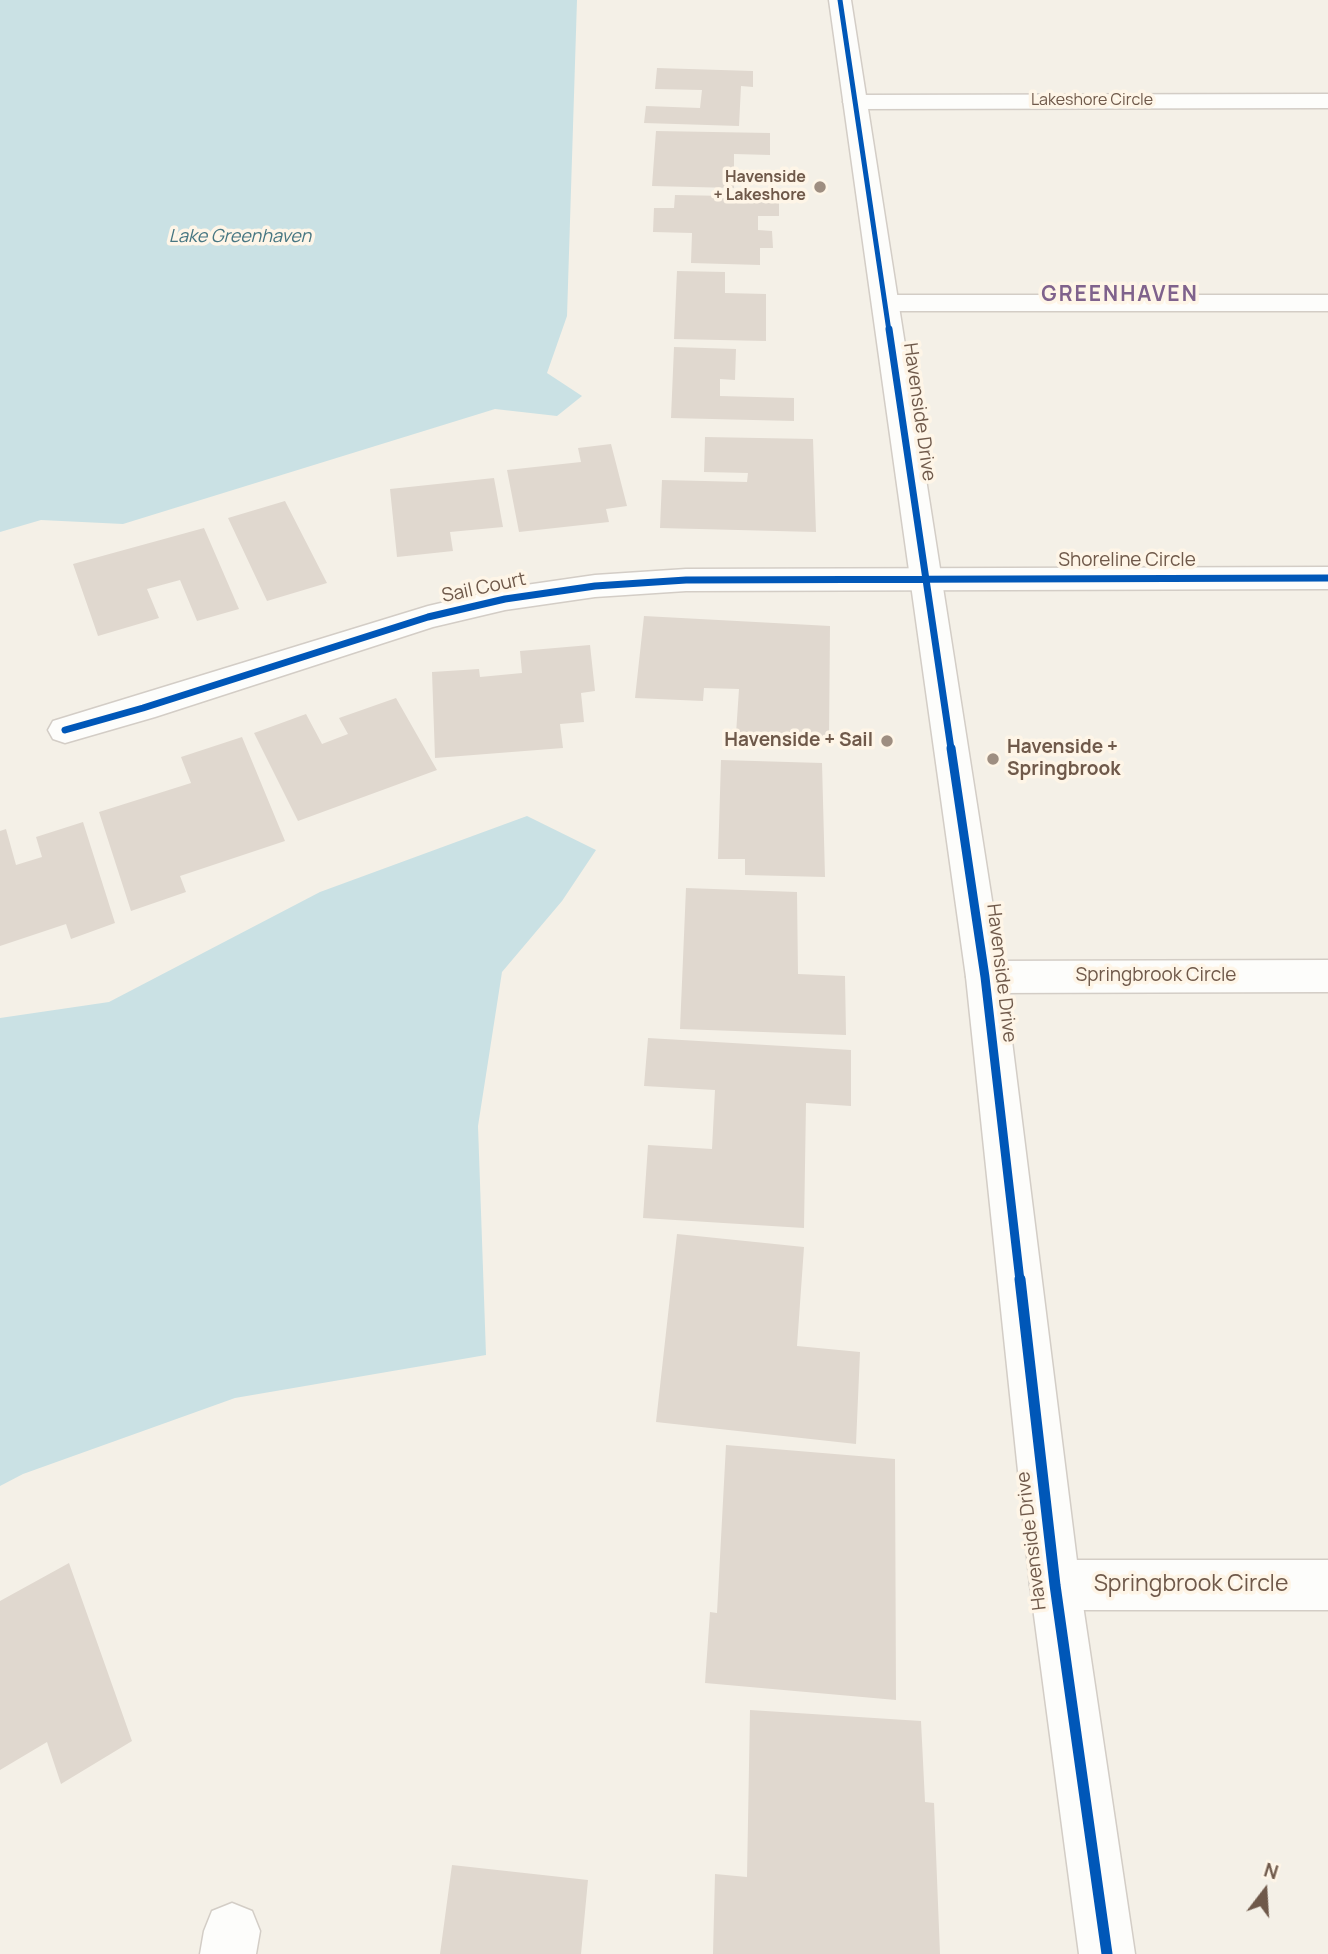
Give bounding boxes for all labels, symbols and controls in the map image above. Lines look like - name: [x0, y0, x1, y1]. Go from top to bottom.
- street label: Lakeshore Circle: [1031, 91, 1153, 111]
- place label: Havenside + Lakeshore: [713, 168, 806, 206]
- marker: Havenside + Lakeshore: [812, 179, 828, 195]
- water label: Lake Greenhaven: [169, 226, 311, 248]
- district label: GREENHAVEN: [1043, 282, 1197, 308]
- street label: Havenside Drive: [898, 341, 940, 483]
- street label: Shoreline Circle: [1058, 550, 1196, 572]
- street label: Sail Court: [440, 568, 528, 608]
- place label: Havenside + Sail: [724, 730, 873, 752]
- marker: Havenside + Sail: [879, 733, 895, 749]
- place label: Havenside + Springbrook: [1007, 737, 1120, 781]
- marker: Havenside + Springbrook: [985, 751, 1001, 767]
- street label: Havenside Drive: [981, 902, 1021, 1044]
- street label: Springbrook Circle: [1076, 965, 1236, 987]
- street label: Havenside Drive: [1012, 1470, 1052, 1612]
- street label: Springbrook Circle: [1094, 1571, 1288, 1599]
- north arrow: [1230, 1856, 1300, 1926]
- text: N: [1261, 1856, 1281, 1885]

